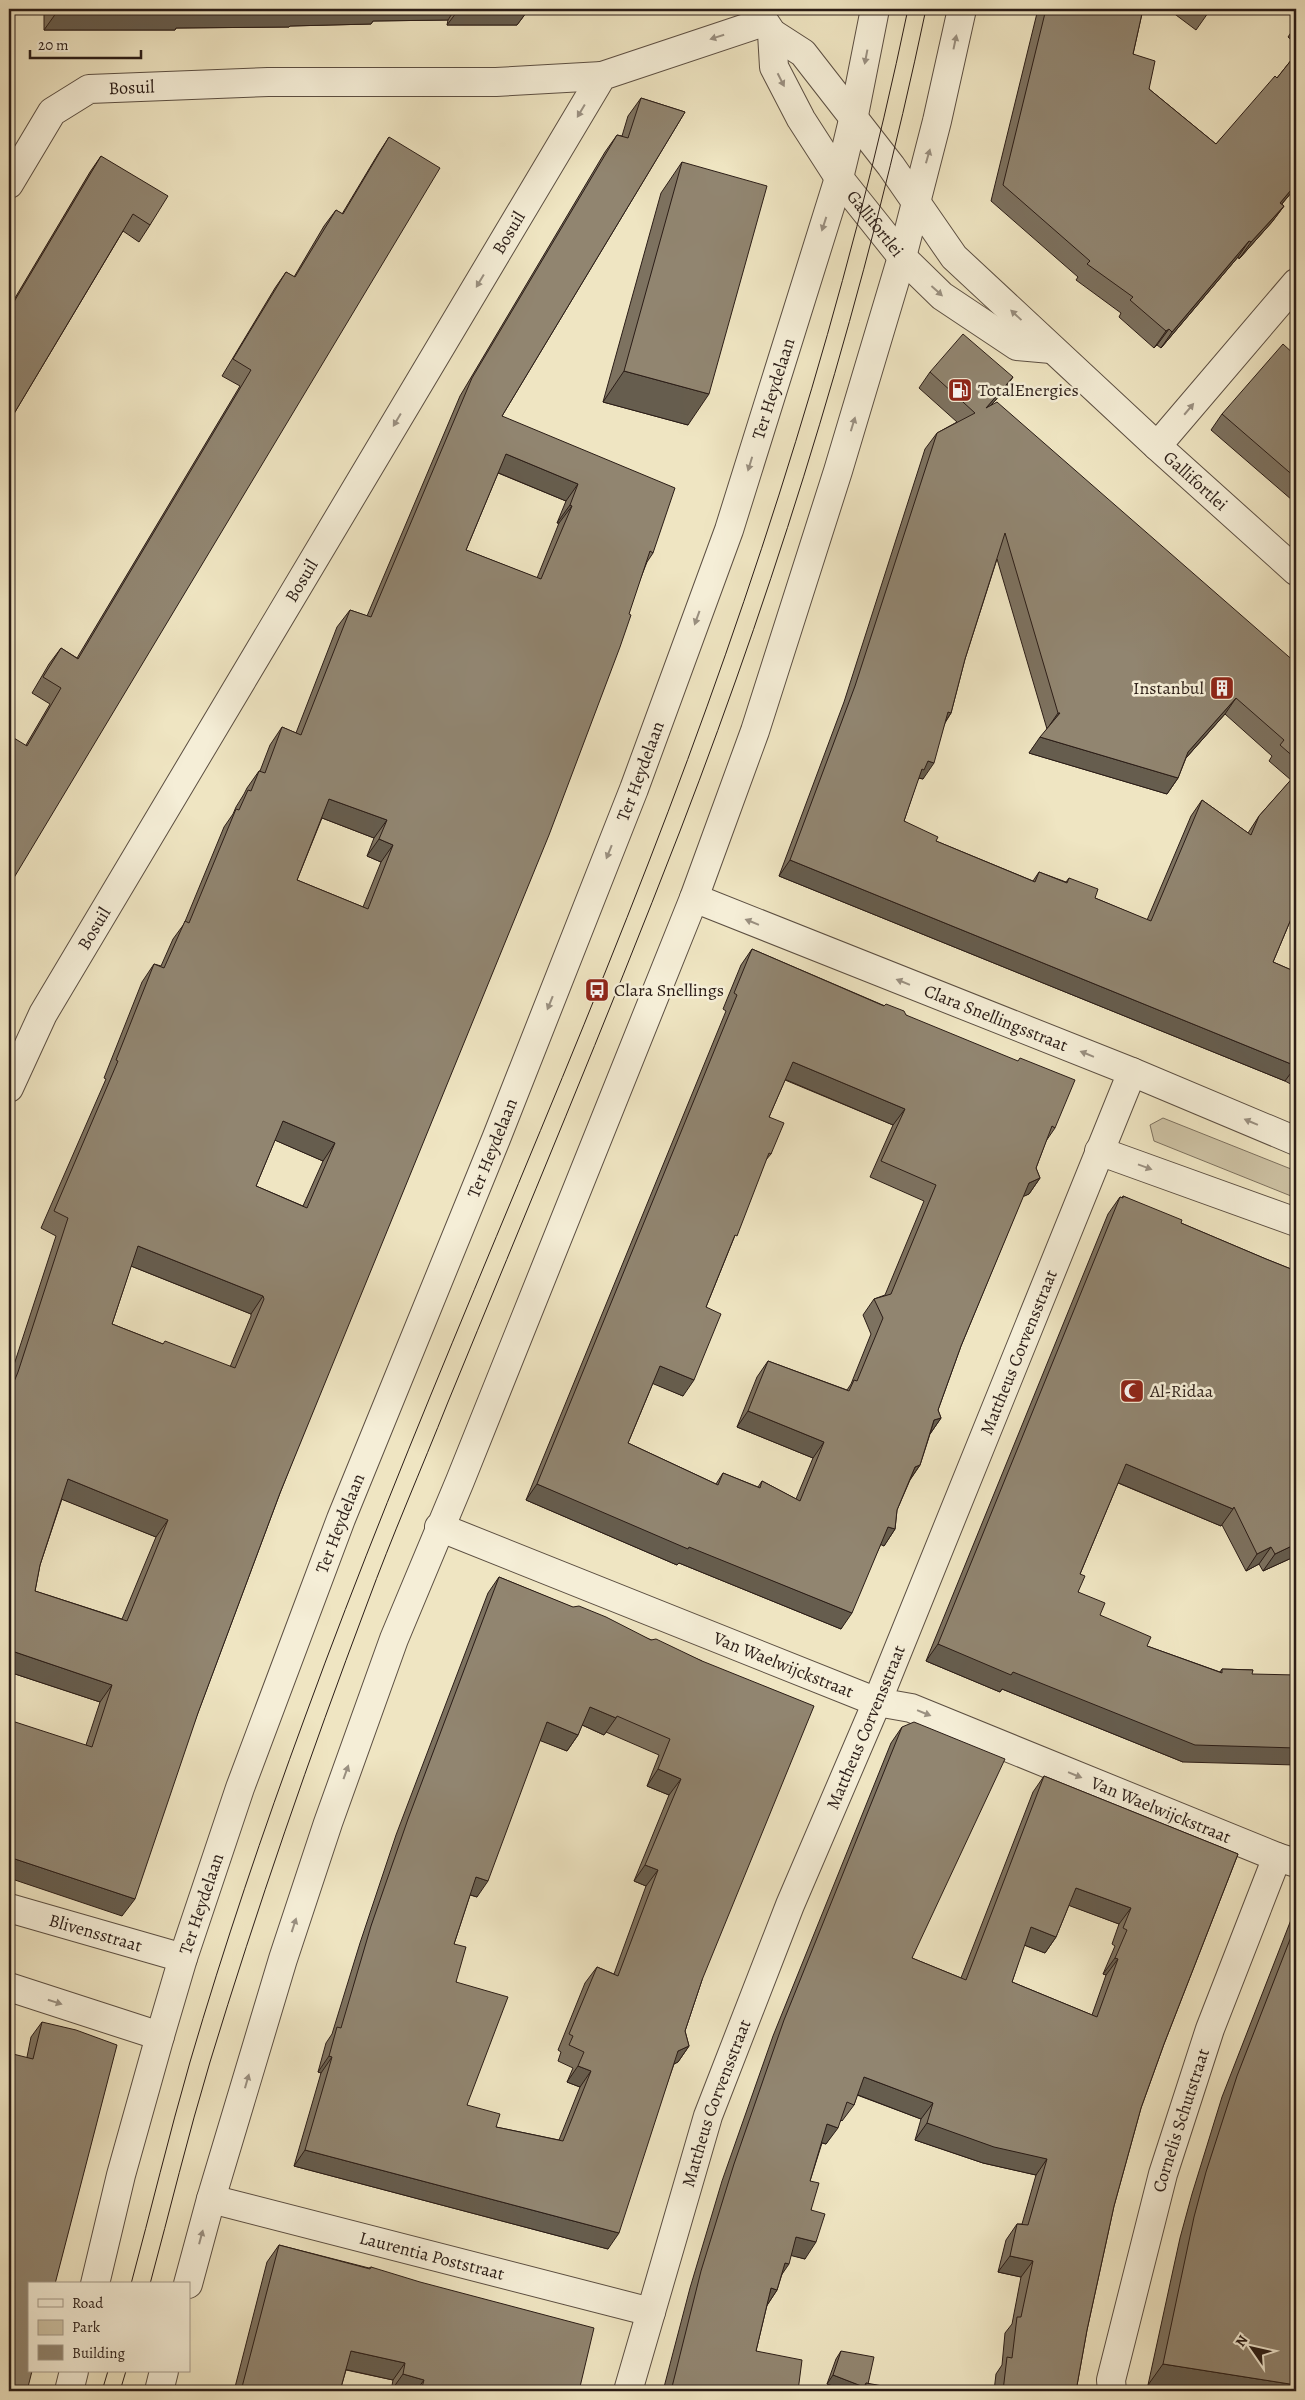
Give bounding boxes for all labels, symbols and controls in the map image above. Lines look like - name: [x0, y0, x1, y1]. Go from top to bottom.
- scale bar: [30, 28, 141, 60]
- one-way arrow: [710, 34, 725, 42]
- one-way arrow: [951, 34, 959, 50]
- text: 20 m: [38, 35, 69, 55]
- one-way arrow: [862, 49, 870, 64]
- one-way arrow: [777, 73, 785, 87]
- street label: Bosuil: [108, 74, 156, 100]
- one-way arrow: [577, 104, 586, 117]
- one-way arrow: [924, 149, 932, 164]
- street label: Gallifortlei: [841, 185, 909, 262]
- street label: Bosuil: [487, 206, 531, 259]
- one-way arrow: [820, 217, 828, 232]
- one-way arrow: [476, 274, 485, 287]
- one-way arrow: [931, 285, 943, 297]
- one-way arrow: [1010, 309, 1022, 321]
- street label: Ter Heydelaan: [746, 335, 800, 442]
- fuel station icon: TotalEnergies: [947, 377, 973, 403]
- place label: TotalEnergies: [978, 378, 1079, 402]
- one-way arrow: [1183, 403, 1194, 416]
- one-way arrow: [393, 413, 401, 428]
- one-way arrow: [849, 417, 857, 432]
- street label: Gallifortlei: [1158, 445, 1233, 516]
- one-way arrow: [745, 457, 753, 472]
- street label: Bosuil: [279, 554, 324, 606]
- one-way arrow: [693, 611, 701, 626]
- building icon: Instanbul: [1209, 675, 1235, 701]
- place label: Instanbul: [1133, 676, 1205, 700]
- street label: Ter Heydelaan: [611, 718, 670, 825]
- one-way arrow: [605, 845, 613, 859]
- street label: Bosuil: [72, 902, 116, 954]
- one-way arrow: [745, 917, 759, 925]
- bus stop icon: Clara Snellings: [584, 977, 610, 1003]
- one-way arrow: [896, 977, 910, 985]
- place label: Clara Snellings: [614, 978, 724, 1002]
- street label: Clara Snellingsstraat: [921, 979, 1072, 1057]
- one-way arrow: [545, 996, 553, 1010]
- one-way arrow: [1079, 1050, 1094, 1058]
- street label: Ter Heydelaan: [461, 1095, 523, 1201]
- one-way arrow: [1244, 1118, 1258, 1126]
- one-way arrow: [1138, 1164, 1153, 1172]
- street label: Mattheus Corvensstraat: [974, 1266, 1063, 1438]
- mosque icon: Al-Ridaa: [1119, 1378, 1145, 1404]
- place label: Al-Ridaa: [1149, 1379, 1214, 1403]
- street label: Ter Heydelaan: [310, 1470, 370, 1577]
- street label: Van Waelwijckstraat: [709, 1625, 857, 1703]
- street label: Mattheus Corvensstraat: [820, 1641, 911, 1813]
- one-way arrow: [917, 1710, 931, 1718]
- one-way arrow: [343, 1764, 350, 1779]
- street label: Van Waelwijckstraat: [1086, 1770, 1235, 1849]
- one-way arrow: [1068, 1771, 1082, 1779]
- street label: Ter Heydelaan: [173, 1850, 229, 1957]
- street label: Blivensstraat: [46, 1908, 145, 1958]
- one-way arrow: [291, 1918, 298, 1933]
- one-way arrow: [48, 1999, 63, 2006]
- street label: Mattheus Corvensstraat: [676, 2016, 756, 2190]
- street label: Cornelis Schutstraat: [1147, 2045, 1215, 2195]
- one-way arrow: [243, 2073, 251, 2089]
- street label: Laurentia Poststraat: [357, 2226, 507, 2286]
- one-way arrow: [197, 2229, 205, 2244]
- legend: [28, 2282, 190, 2372]
- text: Road: [72, 2293, 104, 2313]
- text: Park: [72, 2317, 101, 2337]
- north arrow: [1228, 2322, 1278, 2372]
- text: N: [1231, 2331, 1252, 2351]
- text: Building: [72, 2343, 125, 2363]

